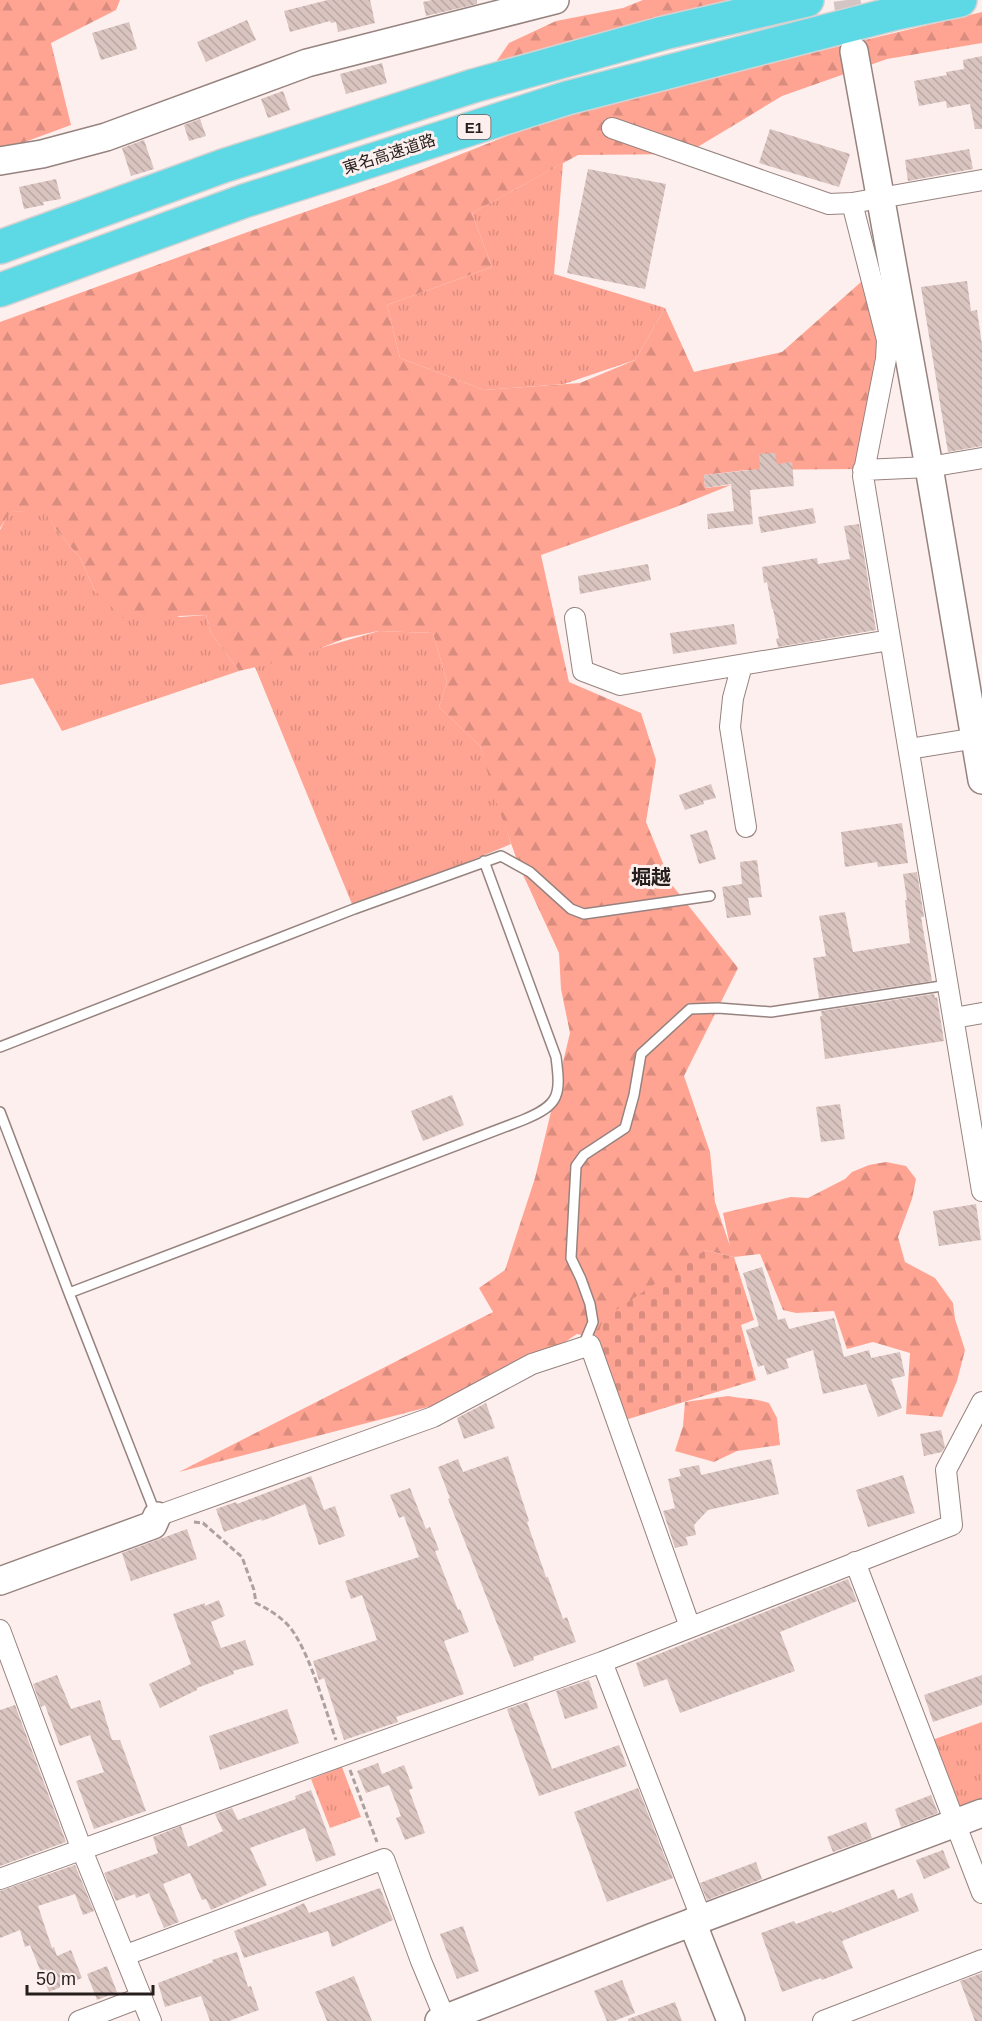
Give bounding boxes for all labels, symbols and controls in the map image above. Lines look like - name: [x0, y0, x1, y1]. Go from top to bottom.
- road number: E1: [458, 115, 490, 139]
- street label: 東名高速道路: [341, 131, 437, 177]
- district label: 堀越: [631, 866, 671, 888]
- scale bar: [27, 1958, 153, 1996]
- text: 50 m: [36, 1969, 76, 1989]

